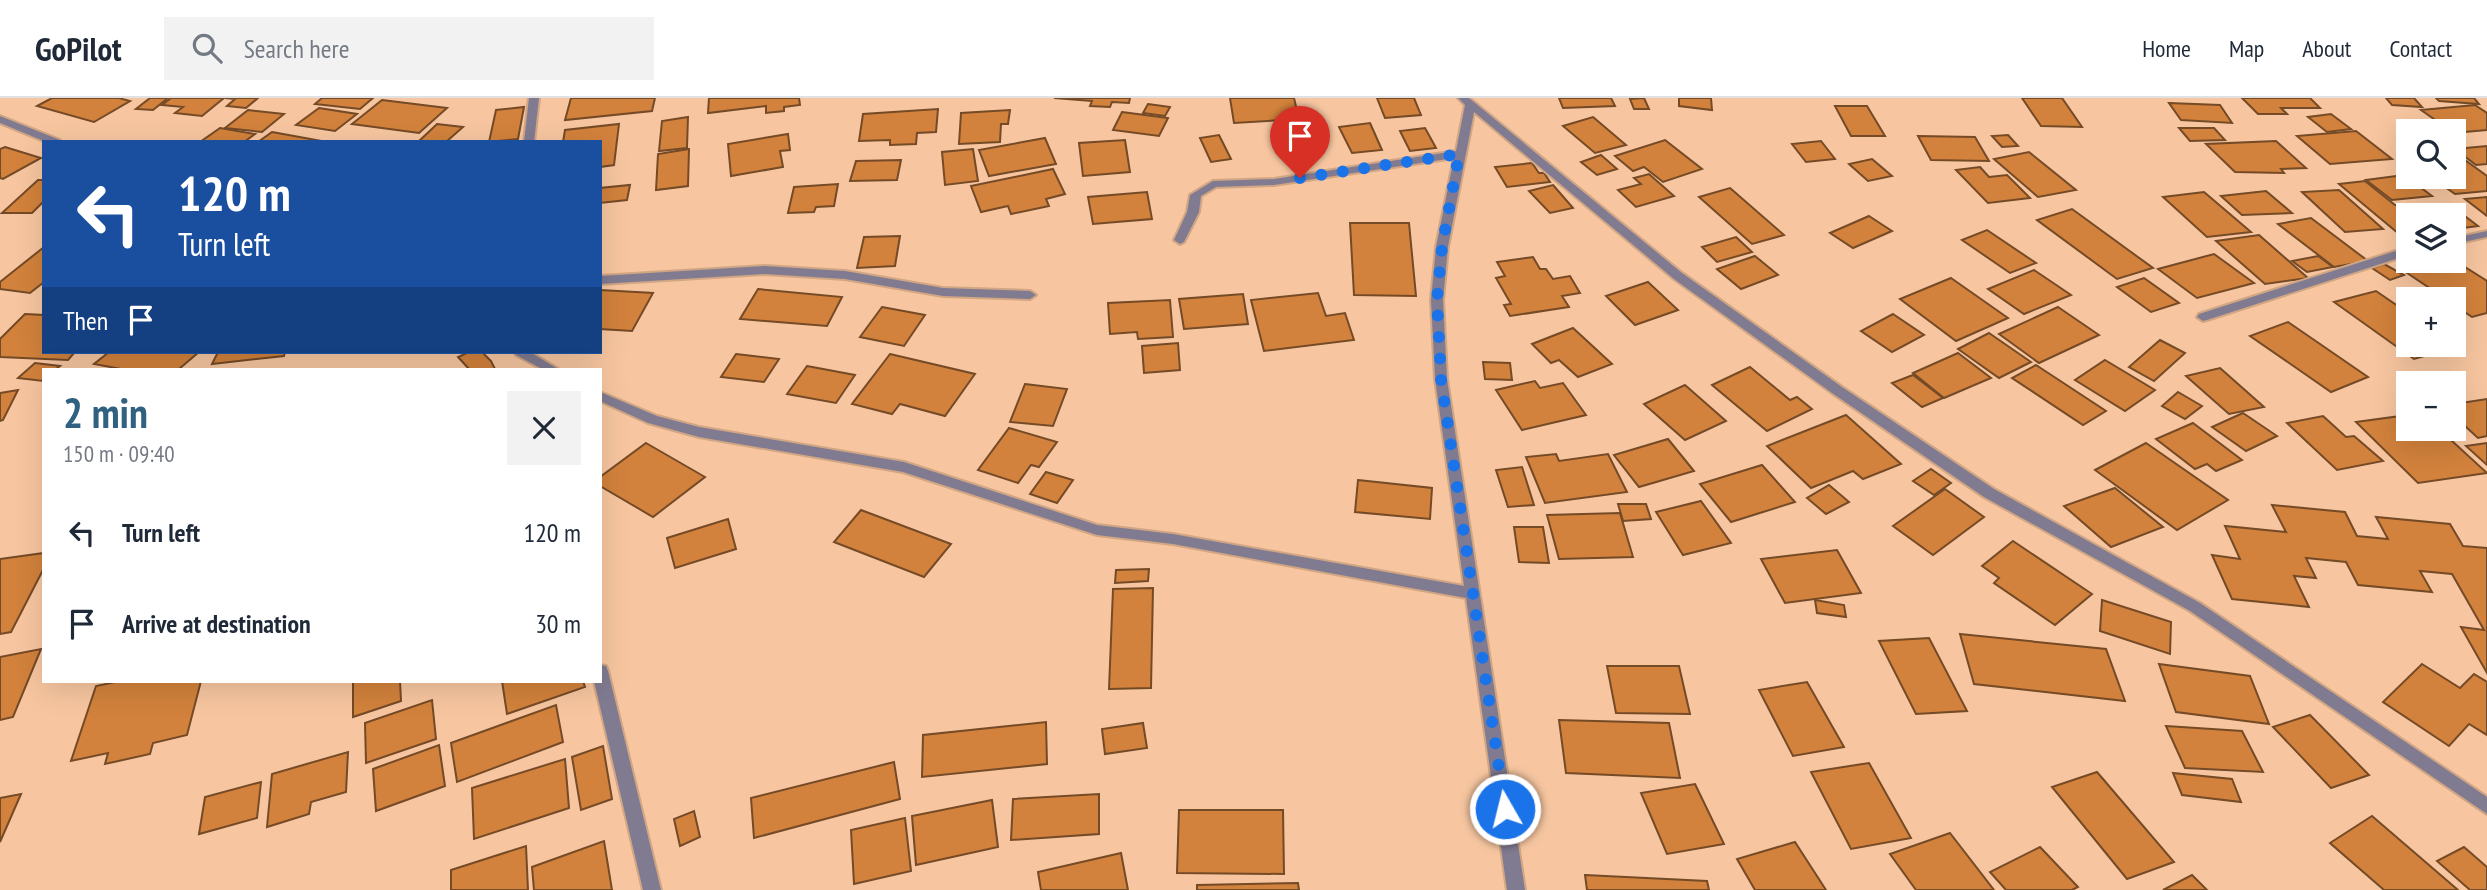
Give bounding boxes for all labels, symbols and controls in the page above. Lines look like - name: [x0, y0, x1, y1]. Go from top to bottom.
- search box: [164, 17, 654, 80]
- text: GoPilot: [35, 27, 122, 70]
- icon: search: [188, 29, 226, 67]
- text: Search here: [244, 32, 349, 65]
- text: Home: [2142, 33, 2191, 64]
- text: Map: [2229, 33, 2264, 64]
- text: About: [2302, 33, 2351, 64]
- text: Contact: [2389, 33, 2452, 64]
- pin: [1270, 106, 1330, 178]
- icon: arrive: [1281, 117, 1319, 155]
- map controls: [2396, 119, 2466, 441]
- button: search: [2396, 119, 2466, 189]
- text: 120 m: [178, 161, 291, 225]
- icon: left: [63, 168, 154, 259]
- button: layers: [2396, 203, 2466, 273]
- text: Turn left: [178, 223, 270, 265]
- button: +: [2396, 287, 2466, 357]
- icon: arrive: [122, 301, 160, 339]
- text: Then: [63, 304, 108, 337]
- button: −: [2396, 371, 2466, 441]
- text: 2 min: [63, 385, 148, 440]
- button: close: [507, 391, 581, 465]
- text: 150 m · 09:40: [63, 439, 175, 468]
- icon: left: [63, 514, 101, 552]
- text: Turn left: [122, 516, 200, 549]
- text: 120 m: [523, 516, 581, 549]
- icon: arrive: [63, 605, 101, 643]
- text: Arrive at destination: [122, 607, 311, 640]
- text: 30 m: [535, 607, 581, 640]
- position arrow: [1468, 772, 1542, 846]

